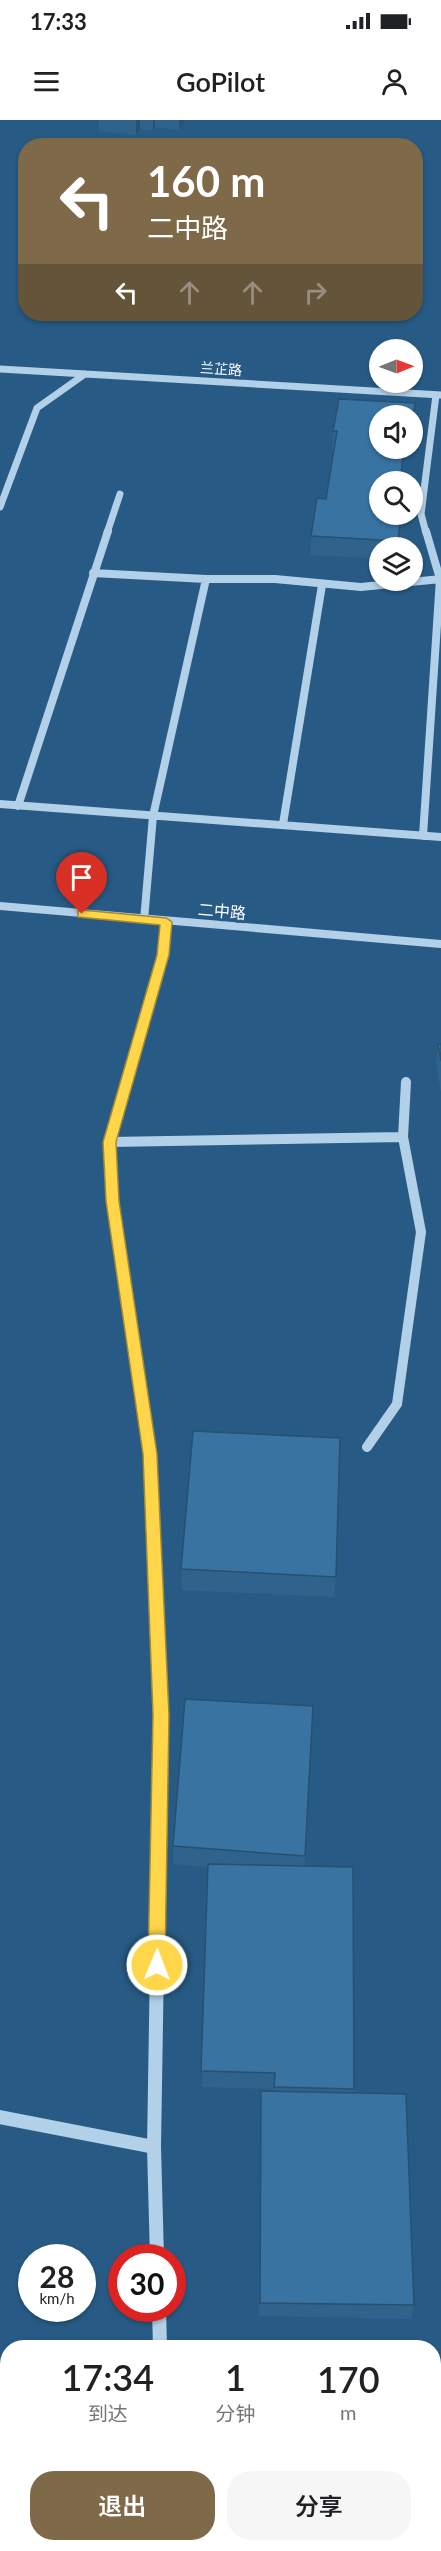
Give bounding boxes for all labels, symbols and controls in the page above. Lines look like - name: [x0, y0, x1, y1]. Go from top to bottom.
- text: 17:33: [30, 8, 87, 35]
- icon: menu: [30, 65, 63, 98]
- text: GoPilot: [176, 65, 265, 98]
- icon: person: [378, 65, 411, 98]
- text: 160 m: [147, 156, 265, 206]
- icon: left: [48, 162, 126, 240]
- text: 二中路: [147, 211, 228, 244]
- icon: left: [110, 276, 143, 309]
- icon: ahead: [173, 276, 206, 309]
- icon: ahead: [236, 276, 269, 309]
- icon: right: [299, 276, 332, 309]
- north arrow: [369, 339, 423, 393]
- map controls: [369, 339, 423, 591]
- street label: 兰芷路: [199, 359, 243, 378]
- button: sound: [369, 405, 423, 459]
- button: search: [369, 471, 423, 525]
- button: layers: [369, 537, 423, 591]
- pin: [56, 852, 107, 914]
- icon: arrive: [65, 861, 98, 894]
- street label: 二中路: [197, 899, 247, 922]
- position arrow: [125, 1933, 189, 1997]
- speed limit sign: 30: [108, 2244, 186, 2322]
- text: 28: [40, 2258, 74, 2294]
- text: km/h: [39, 2289, 75, 2307]
- text: 17:34: [61, 2355, 154, 2399]
- text: 1: [225, 2355, 246, 2399]
- text: 170: [317, 2357, 380, 2401]
- text: m: [340, 2400, 356, 2424]
- text: 到达: [88, 2401, 128, 2425]
- text: 分钟: [216, 2401, 256, 2425]
- button: 退出: [30, 2471, 215, 2540]
- button: 分享: [227, 2471, 411, 2540]

